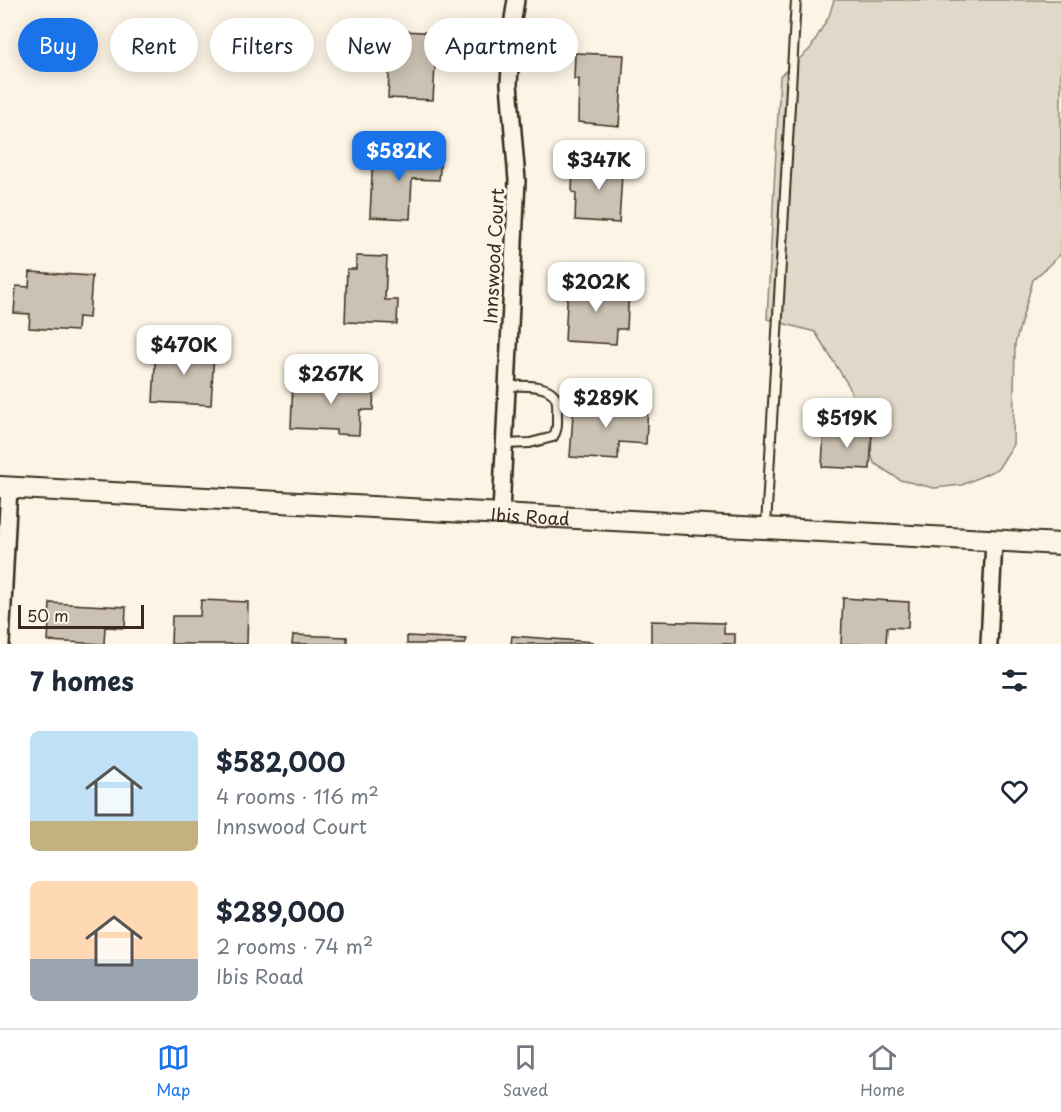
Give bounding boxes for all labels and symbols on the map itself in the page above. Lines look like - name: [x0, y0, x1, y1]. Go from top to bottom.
- pin: $582K: [357, 131, 441, 182]
- pin: $347K: [557, 140, 641, 191]
- street label: Innswood Court: [476, 187, 510, 325]
- pin: $202K: [554, 262, 638, 313]
- pin: $470K: [142, 325, 226, 376]
- pin: $267K: [289, 354, 373, 405]
- pin: $289K: [564, 378, 648, 429]
- pin: $519K: [805, 398, 889, 449]
- street label: Ibis Road: [490, 500, 570, 531]
- scale bar: [18, 602, 144, 630]

